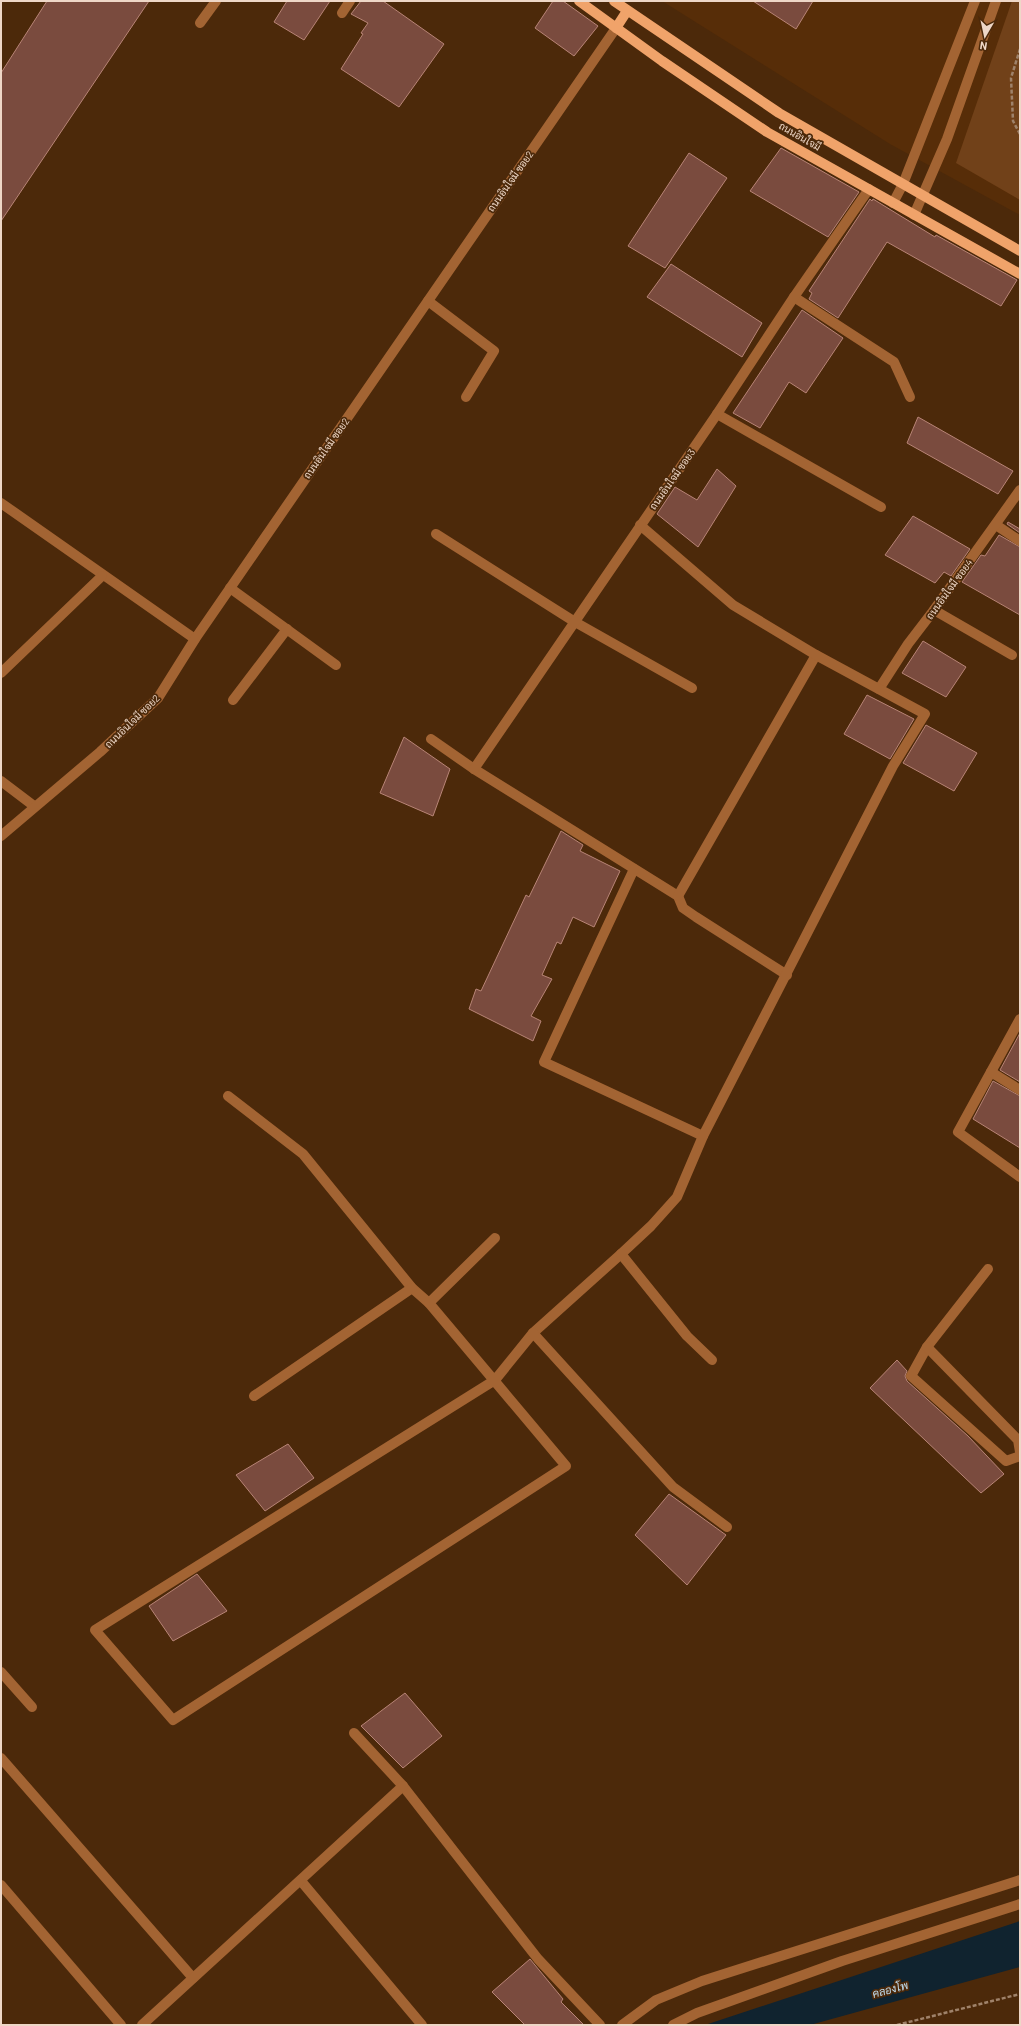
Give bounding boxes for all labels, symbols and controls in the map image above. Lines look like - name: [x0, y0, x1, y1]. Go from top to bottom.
- north arrow: [965, 16, 1005, 56]
- text: N: [979, 39, 988, 53]
- street label: ถนนอินใจมี: [777, 119, 823, 153]
- street label: ถนนอินใจมี ซอย2: [485, 148, 535, 214]
- street label: ถนนอินใจมี ซอย2: [301, 415, 351, 481]
- street label: ถนนอินใจมี ซอย3: [647, 446, 697, 512]
- street label: ถนนอินใจมี ซอย4: [923, 557, 975, 621]
- street label: ถนนอินใจมี ซอย2: [102, 692, 162, 750]
- water label: คลองโพ: [870, 1977, 909, 2000]

